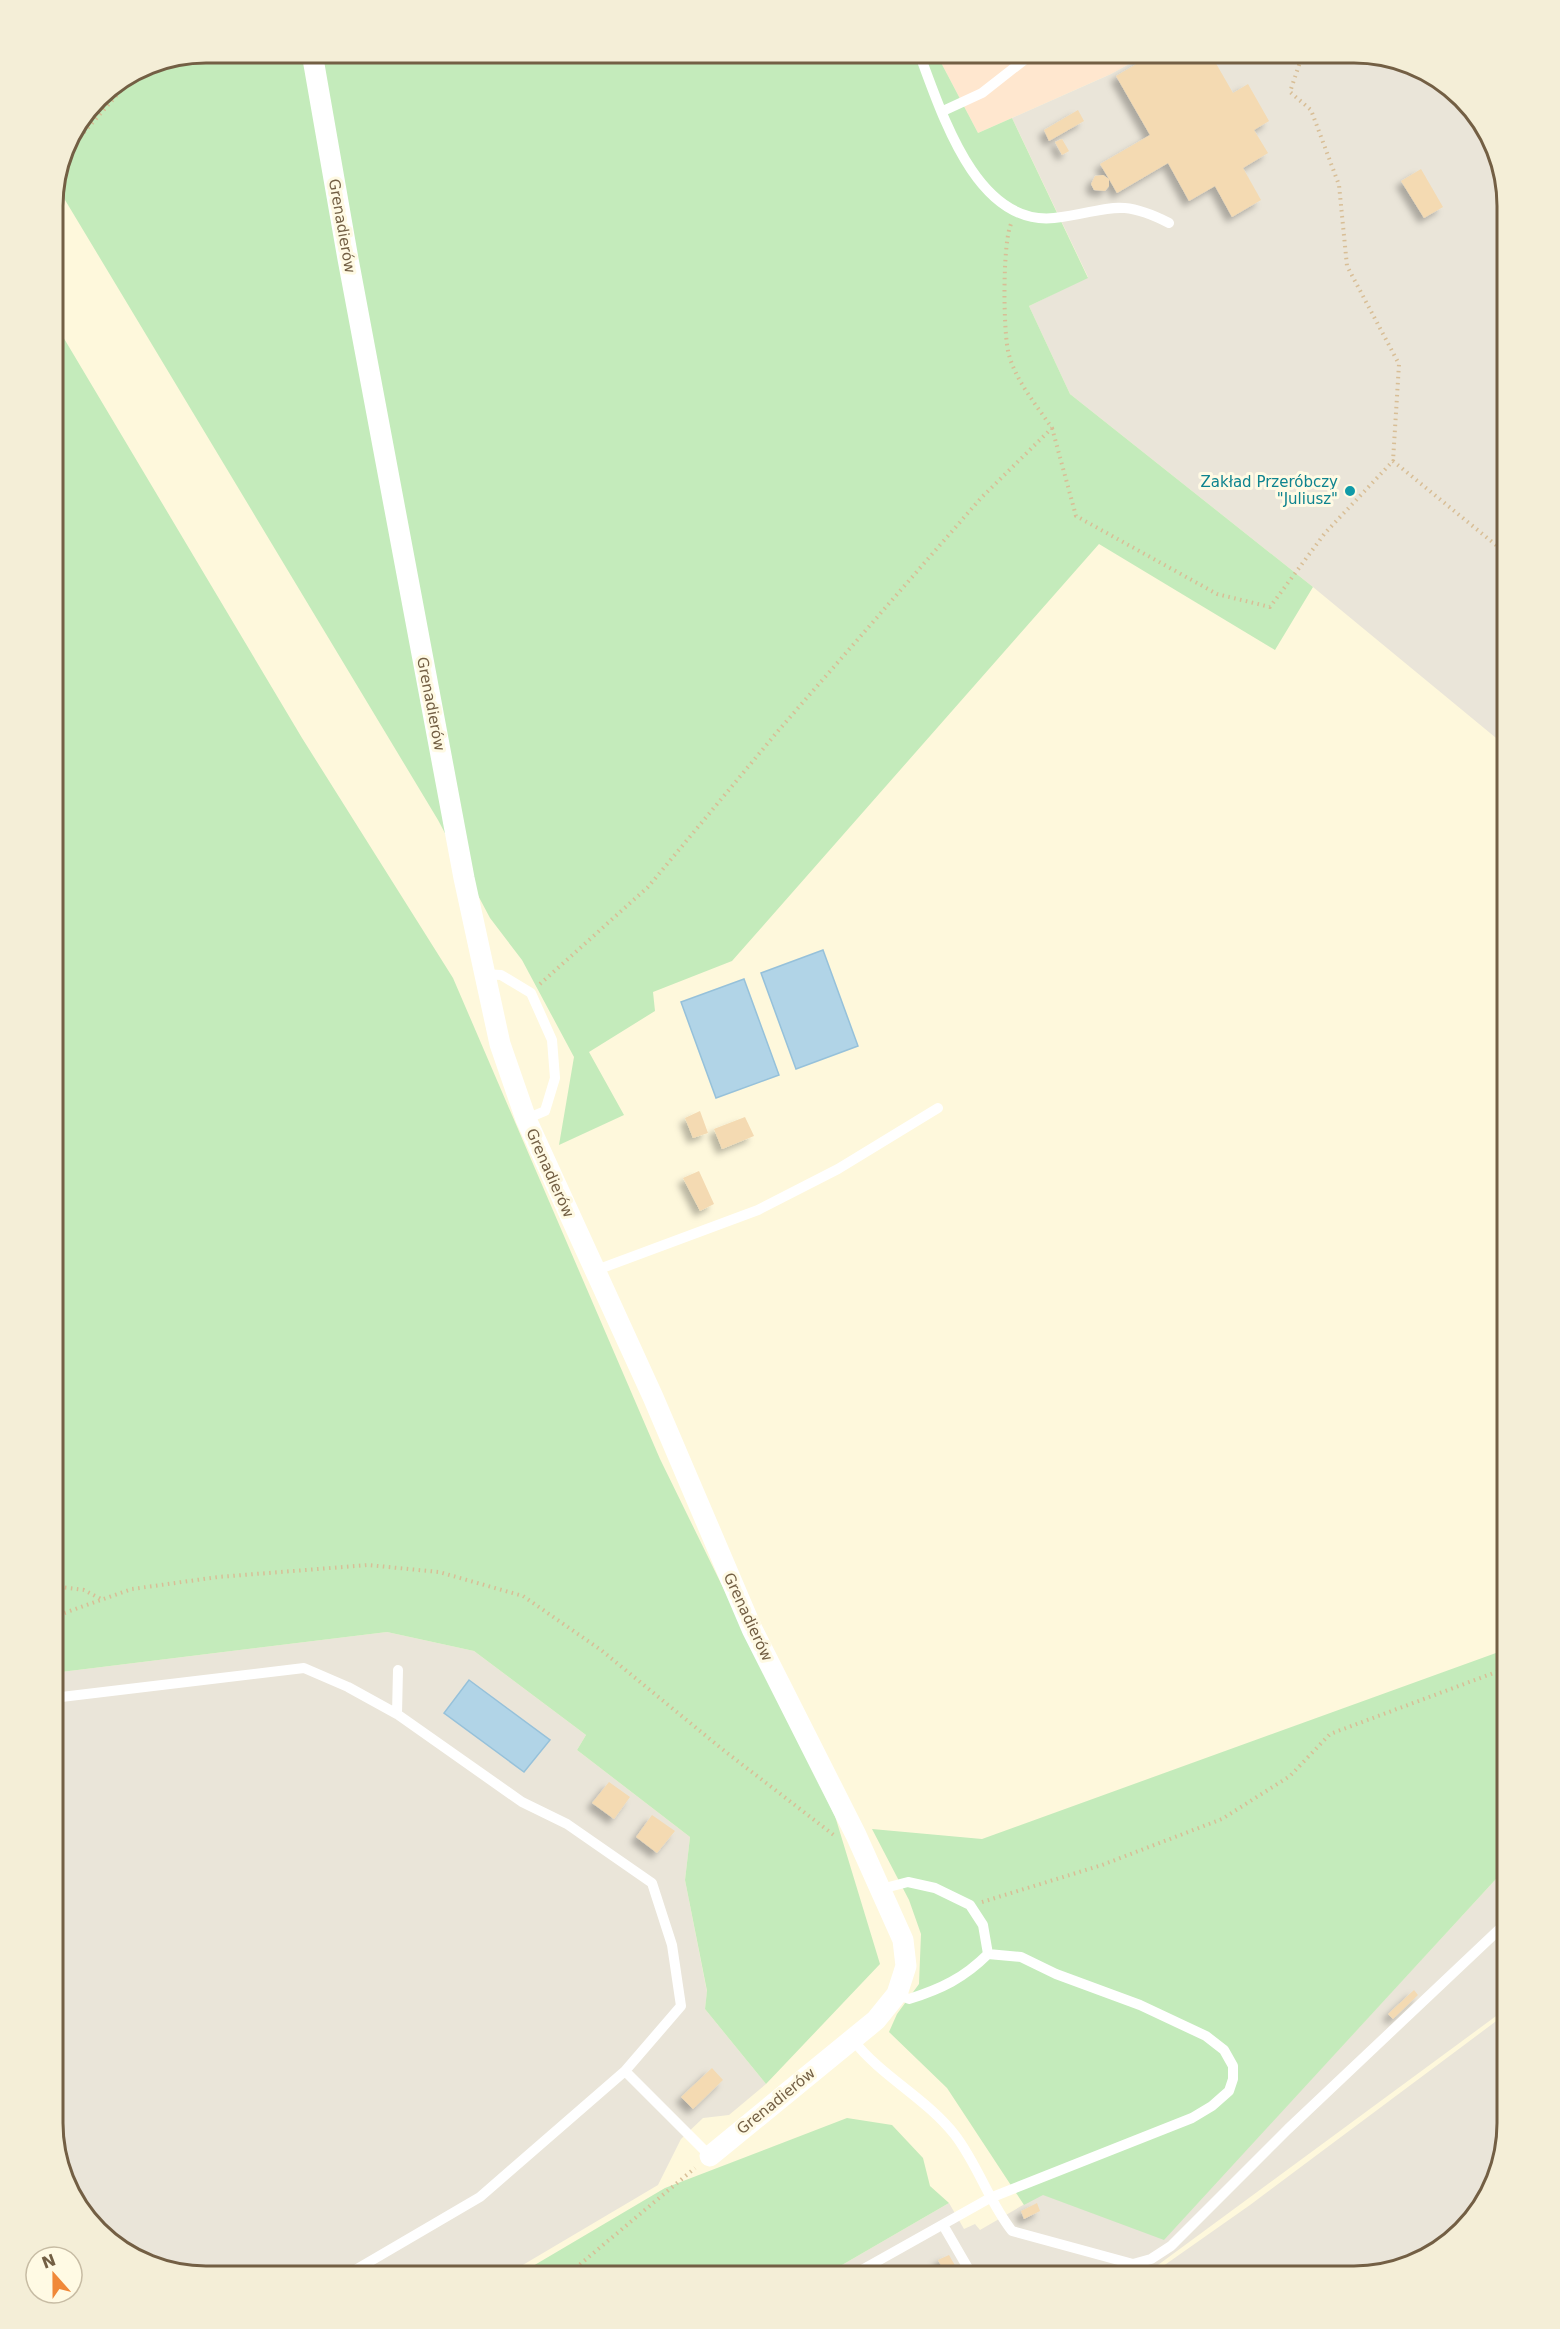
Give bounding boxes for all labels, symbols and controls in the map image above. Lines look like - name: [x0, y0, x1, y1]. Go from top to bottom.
- street label: Grenadierów: [325, 177, 359, 275]
- place label: Zakład Przeróbczy "Juliusz": [1201, 473, 1338, 508]
- marker: Zakład Przeróbczy "Juliusz": [1343, 484, 1357, 498]
- street label: Grenadierów: [413, 655, 449, 753]
- street label: Grenadierów: [522, 1126, 578, 1220]
- street label: Grenadierów: [720, 1570, 776, 1664]
- street label: Grenadierów: [733, 2064, 819, 2138]
- north arrow: [24, 2245, 84, 2305]
- text: N: [39, 2250, 58, 2273]

